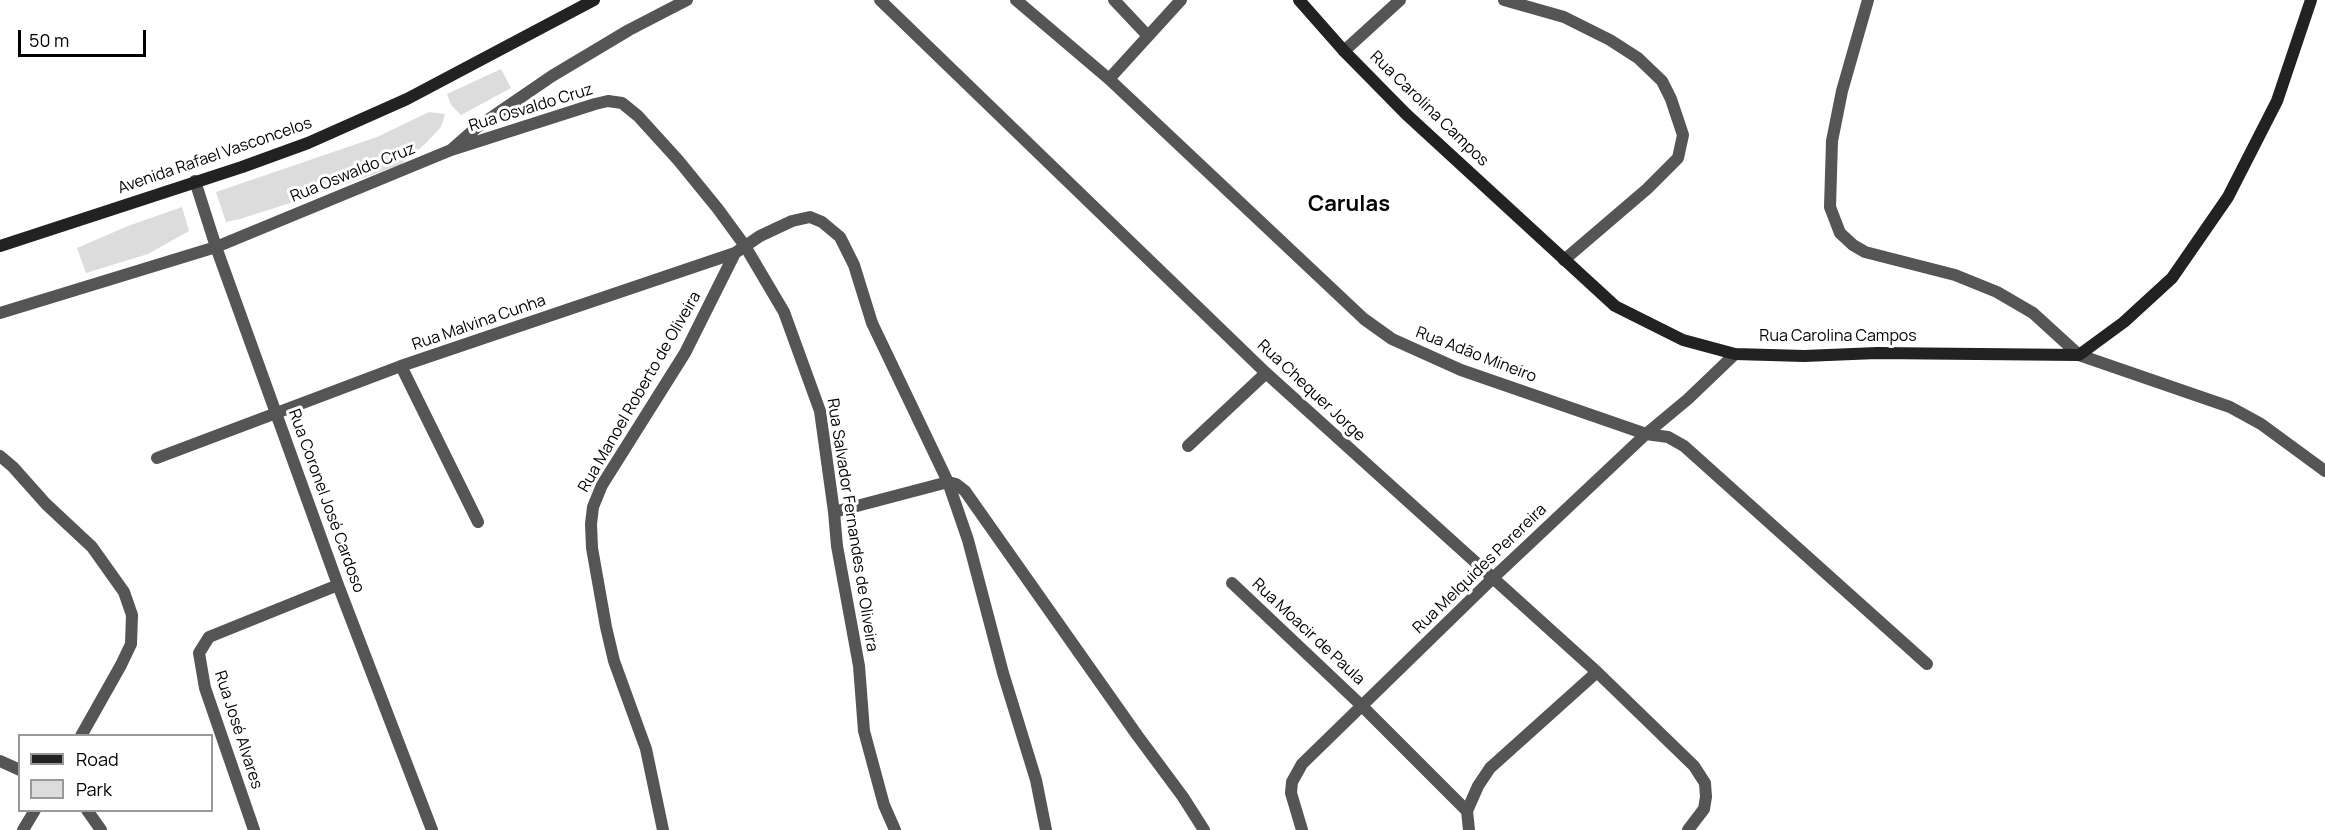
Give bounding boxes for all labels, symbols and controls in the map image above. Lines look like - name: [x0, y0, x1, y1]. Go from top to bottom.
- scale bar: [21, 18, 148, 56]
- text: 50 m: [29, 28, 69, 52]
- street label: Rua Carolina Campos: [1366, 47, 1492, 171]
- street label: Rua Osvaldo Cruz: [467, 80, 595, 136]
- street label: Avenida Rafael Vasconcelos: [115, 114, 315, 198]
- street label: Rua Oswaldo Cruz: [288, 139, 418, 207]
- district label: Carulas: [1308, 192, 1390, 218]
- street label: Rua Manoel Roberto de Oliveira: [575, 288, 705, 496]
- street label: Rua Malvina Cunha: [410, 291, 548, 355]
- street label: Rua Adão Mineiro: [1413, 323, 1539, 387]
- street label: Rua Carolina Campos: [1759, 327, 1917, 347]
- street label: Rua Chequer Jorge: [1253, 336, 1369, 446]
- street label: Rua Salvador Fernandes de Oliveira: [822, 397, 882, 653]
- street label: Rua Coronel José Cardoso: [284, 407, 368, 595]
- street label: Rua Melquides Perereira: [1409, 500, 1551, 638]
- street label: Rua Moacir de Paula: [1248, 575, 1368, 689]
- street label: Rua José Alvares: [210, 668, 266, 792]
- legend: [18, 734, 213, 812]
- text: Road: [76, 747, 119, 771]
- text: Park: [76, 777, 112, 801]

